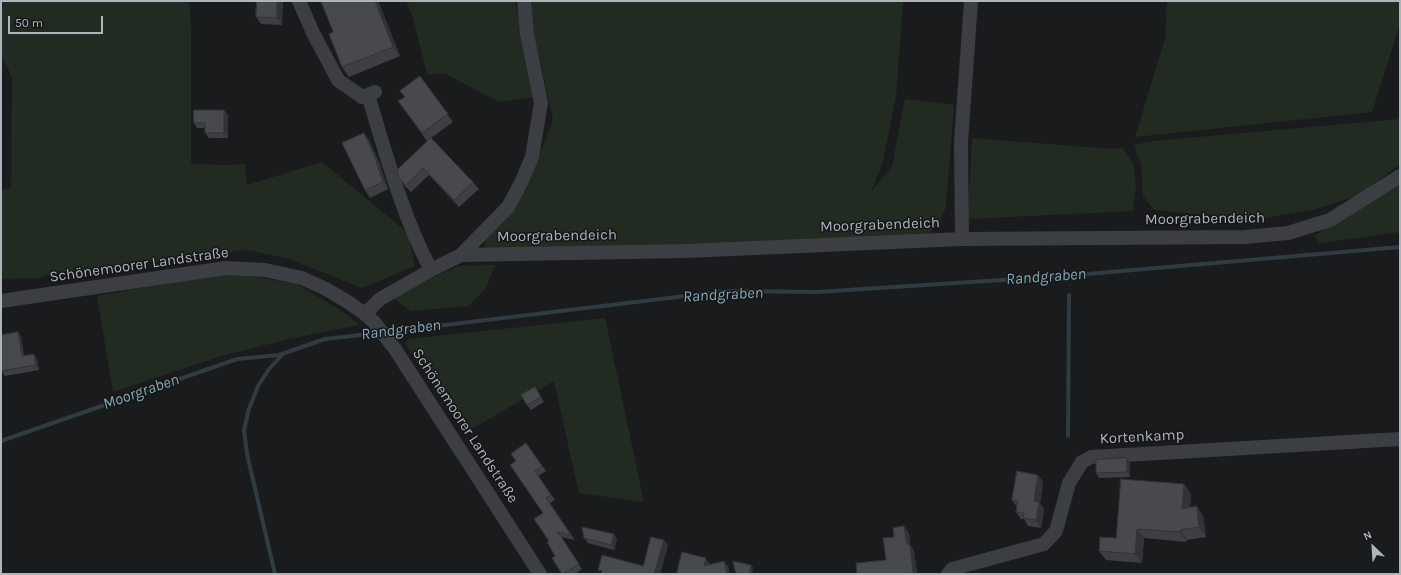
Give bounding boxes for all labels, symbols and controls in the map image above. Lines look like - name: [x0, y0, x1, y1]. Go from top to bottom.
- scale bar: [10, 8, 105, 34]
- text: 50 m: [15, 16, 43, 30]
- street label: Moorgrabendeich: [1145, 209, 1265, 229]
- street label: Moorgrabendeich: [820, 214, 940, 236]
- street label: Moorgrabendeich: [497, 226, 617, 246]
- street label: Schönemoorer Landstraße: [48, 244, 230, 286]
- water label: Randgraben: [1005, 265, 1087, 289]
- water label: Randgraben: [682, 283, 764, 307]
- water label: Randgraben: [360, 316, 442, 344]
- street label: Schönemoorer Landstraße: [408, 345, 522, 507]
- water label: Moorgraben: [100, 370, 182, 414]
- street label: Kortenkamp: [1099, 426, 1185, 448]
- north arrow: [1353, 527, 1393, 567]
- text: N: [1361, 528, 1374, 543]

